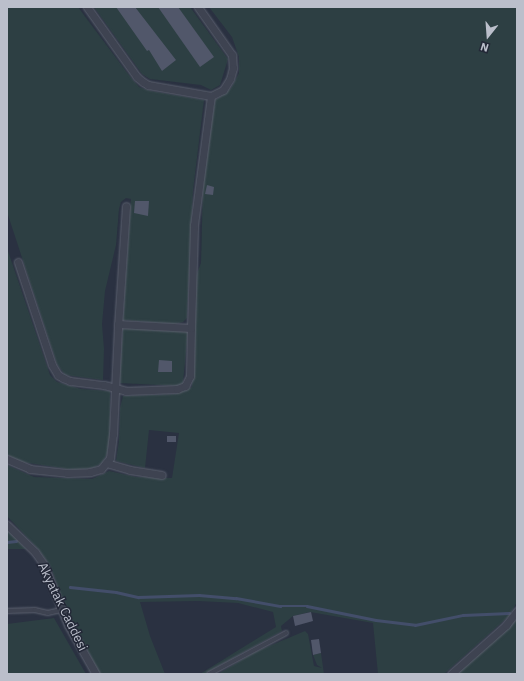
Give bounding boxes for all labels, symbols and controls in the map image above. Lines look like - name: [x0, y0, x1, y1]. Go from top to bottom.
- north arrow: [468, 16, 508, 56]
- text: N: [479, 40, 490, 55]
- street label: Akyatak Caddesi: [34, 560, 90, 654]

